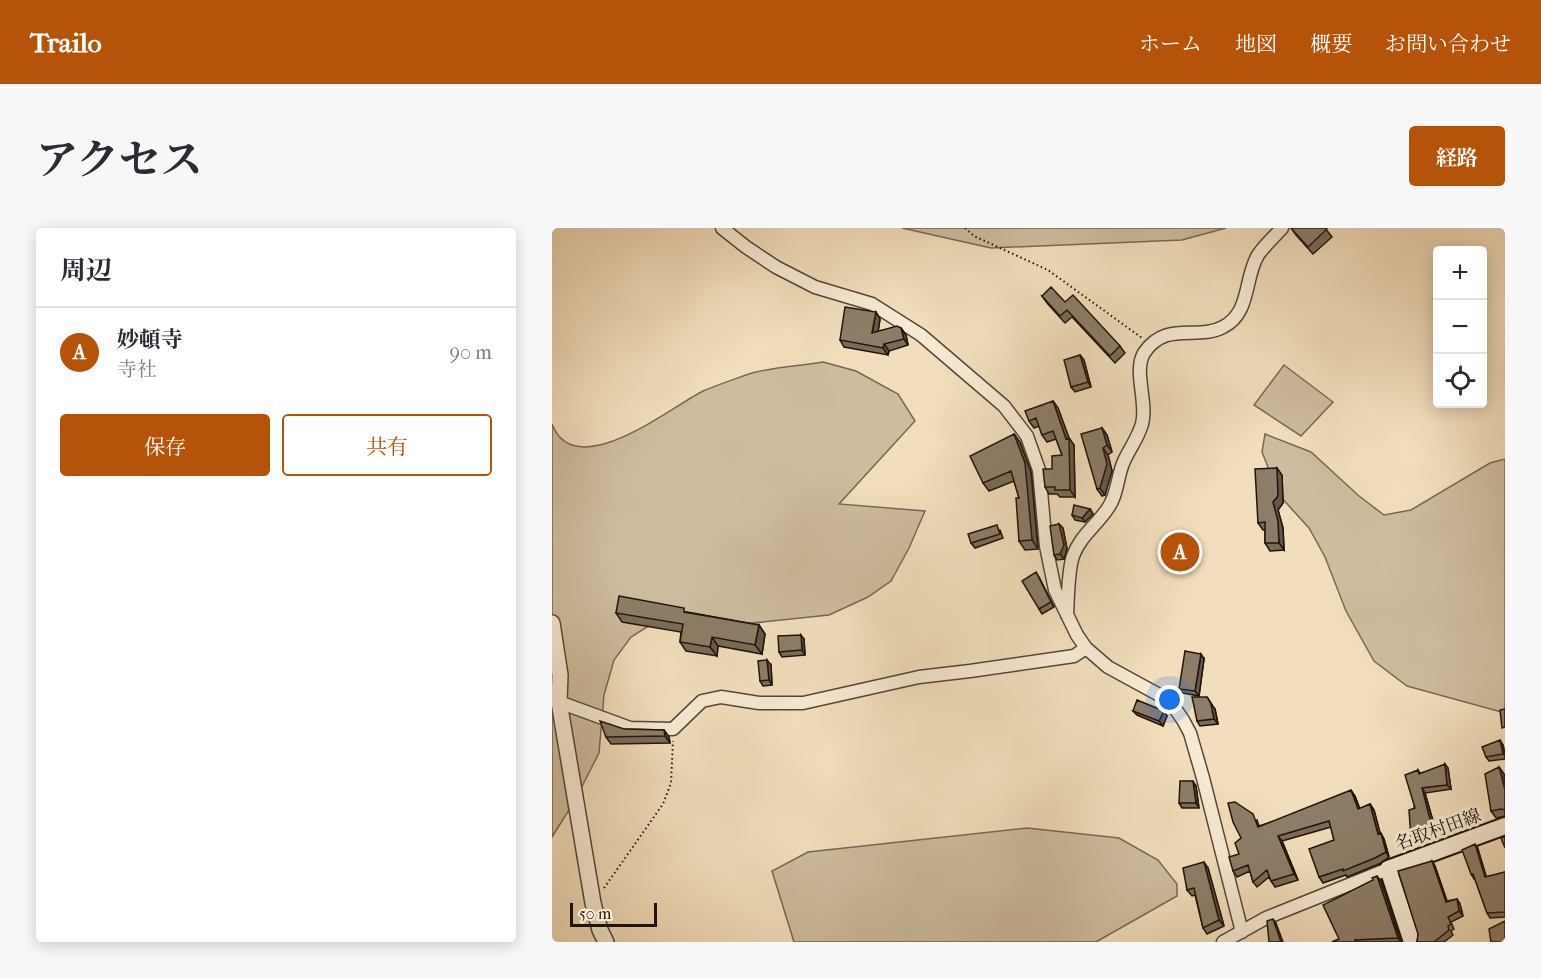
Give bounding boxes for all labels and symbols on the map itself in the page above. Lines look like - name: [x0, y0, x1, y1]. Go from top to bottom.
- pin: A: [1160, 530, 1200, 574]
- your location: [1155, 685, 1184, 714]
- street label: 名取村田線: [1392, 805, 1484, 855]
- scale bar: [570, 900, 657, 928]

